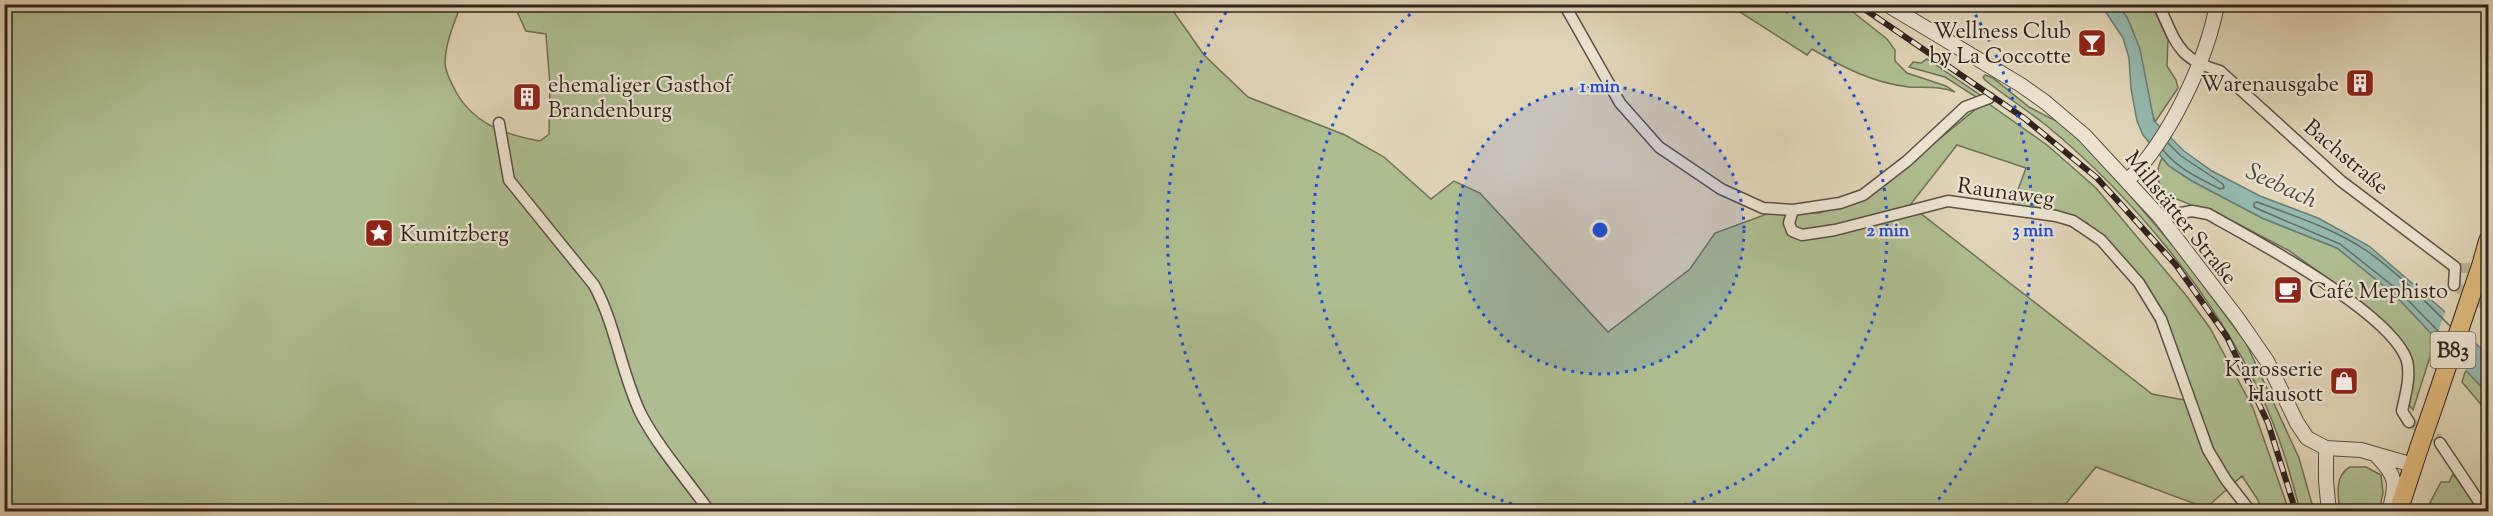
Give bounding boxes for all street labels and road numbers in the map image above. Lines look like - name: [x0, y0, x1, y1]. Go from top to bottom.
- street label: Bachstraße: [2295, 113, 2395, 204]
- street label: Millstätter Straße: [2116, 145, 2244, 293]
- street label: Raunaweg: [1955, 171, 2057, 217]
- road number: B83: [2430, 332, 2476, 368]

